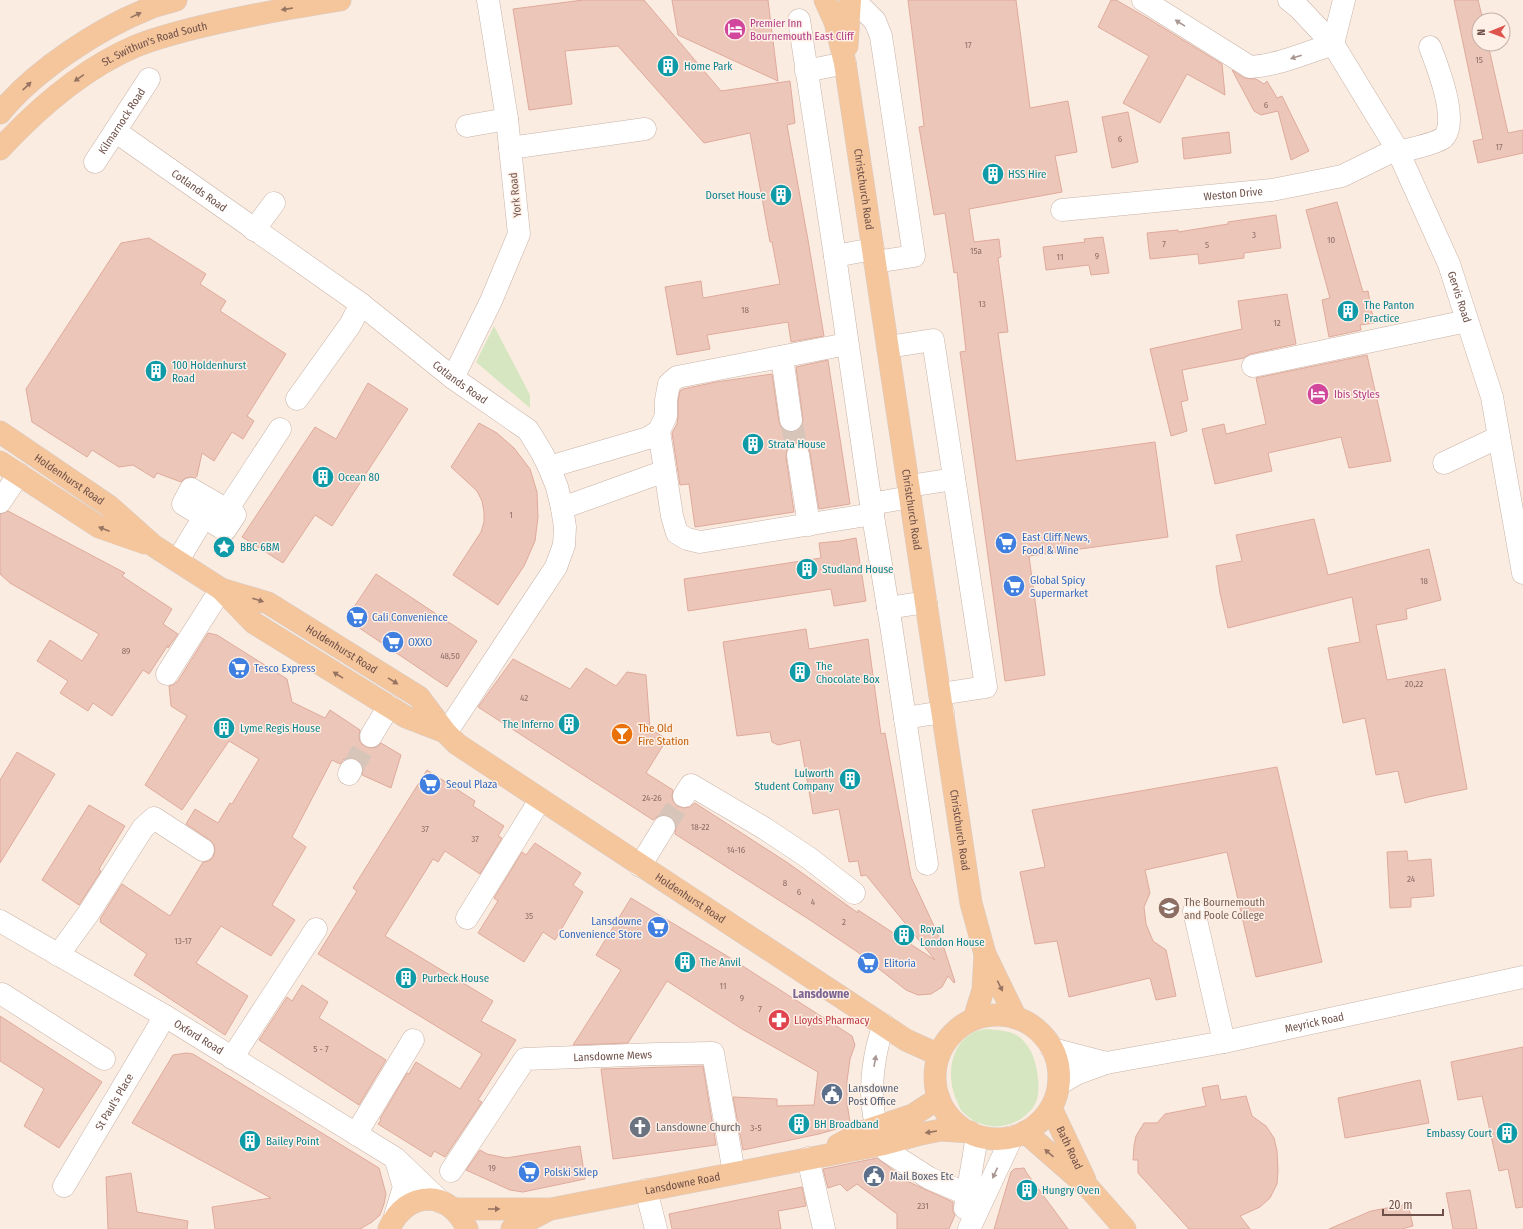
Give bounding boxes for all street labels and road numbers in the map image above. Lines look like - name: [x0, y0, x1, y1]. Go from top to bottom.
- street label: St. Swithun's Road South: [99, 19, 208, 69]
- street label: Kilmarnock Road: [96, 86, 148, 157]
- street label: Christchurch Road: [851, 148, 876, 231]
- street label: Cotlands Road: [169, 167, 229, 215]
- street label: York Road: [507, 172, 524, 218]
- street label: Weston Drive: [1203, 185, 1263, 203]
- street label: Gervis Road: [1445, 270, 1474, 324]
- street label: Cotlands Road: [430, 358, 490, 407]
- street label: Holdenhurst Road: [32, 451, 107, 508]
- street label: Christchurch Road: [899, 468, 924, 551]
- street label: Holdenhurst Road: [304, 622, 380, 676]
- street label: Christchurch Road: [947, 789, 972, 872]
- street label: Holdenhurst Road: [652, 870, 728, 926]
- street label: Meyrick Road: [1284, 1010, 1345, 1036]
- street label: Oxford Road: [171, 1017, 225, 1057]
- street label: Lansdowne Mews: [573, 1048, 653, 1064]
- street label: St Paul's Place: [93, 1071, 136, 1133]
- street label: Bath Road: [1054, 1124, 1085, 1172]
- street label: Lansdowne Road: [644, 1170, 721, 1198]

